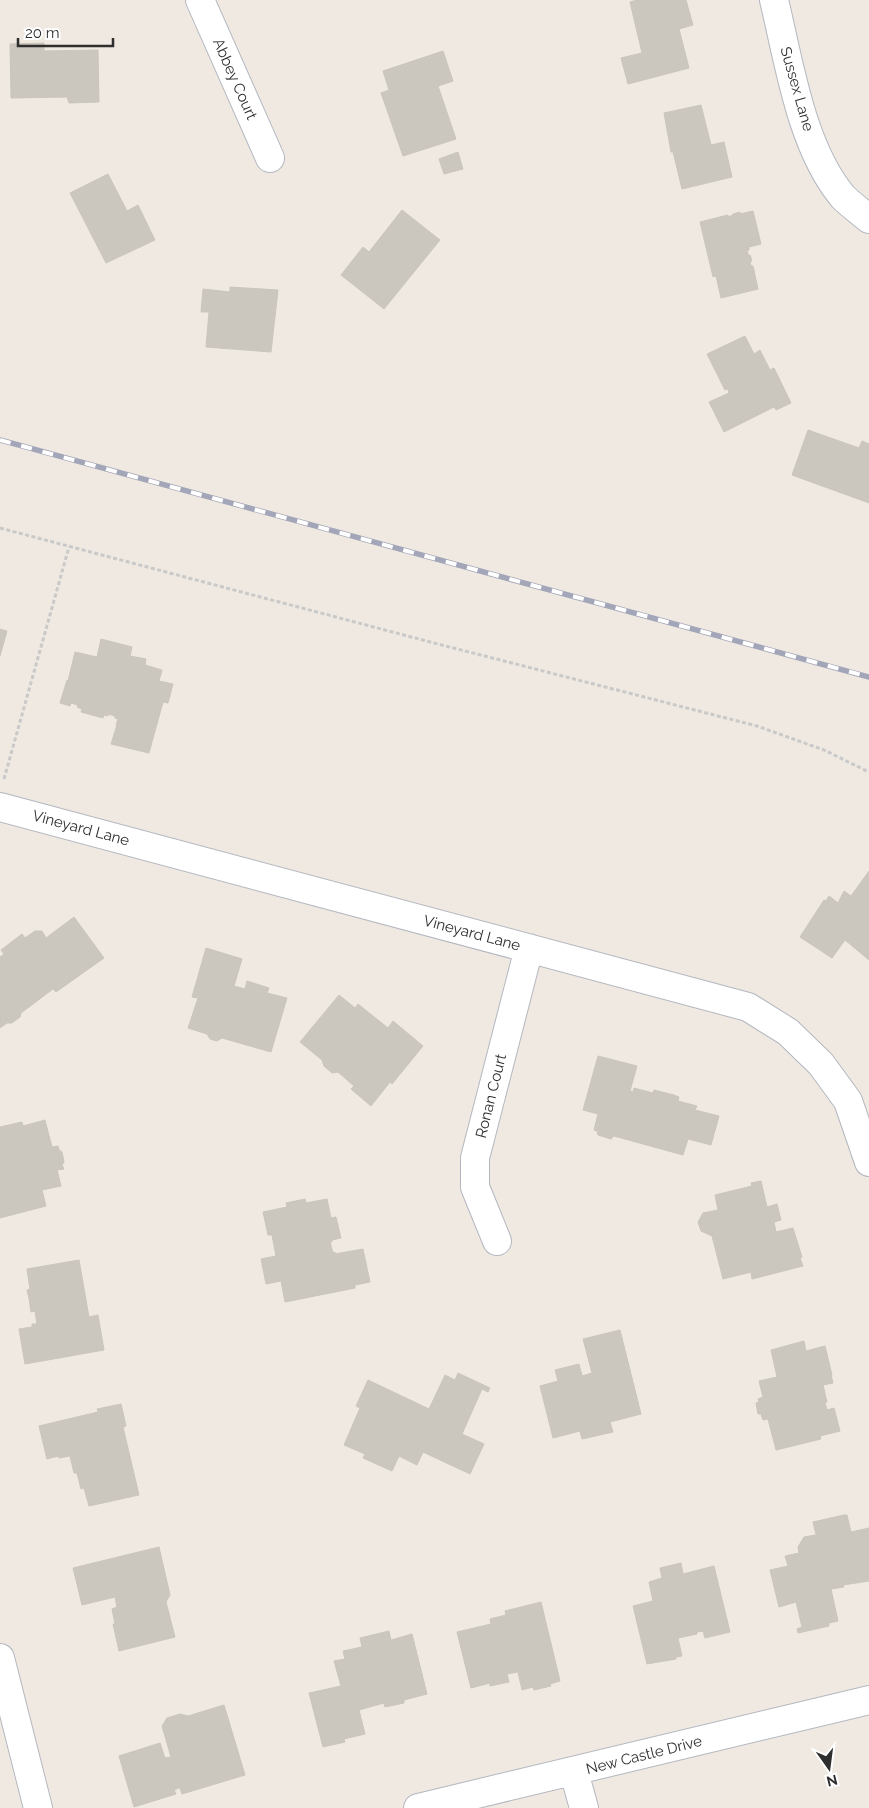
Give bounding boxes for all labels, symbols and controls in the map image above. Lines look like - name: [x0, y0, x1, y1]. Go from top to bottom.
- scale bar: [18, 15, 112, 47]
- text: 20 m: [25, 24, 60, 42]
- street label: Abbey Court: [209, 36, 261, 122]
- street label: Sussex Lane: [776, 45, 818, 133]
- street label: Vineyard Lane: [31, 806, 132, 850]
- street label: Vineyard Lane: [422, 911, 523, 955]
- street label: Ronan Court: [472, 1052, 510, 1140]
- street label: New Castle Drive: [584, 1732, 704, 1778]
- north arrow: [804, 1743, 854, 1793]
- text: N: [825, 1772, 839, 1790]

